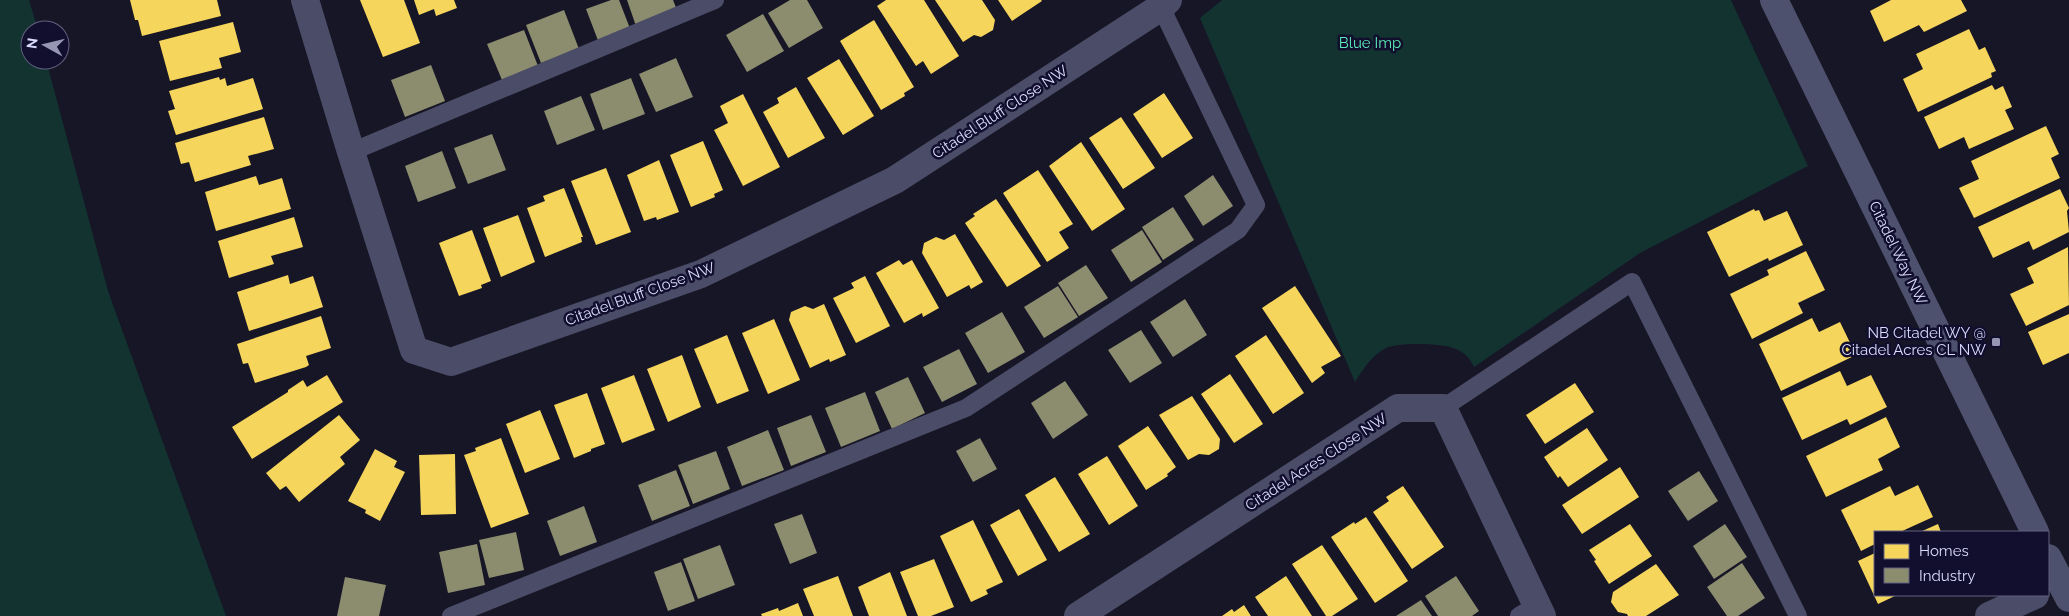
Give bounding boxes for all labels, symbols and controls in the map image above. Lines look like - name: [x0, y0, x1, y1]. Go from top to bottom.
- north arrow: [20, 20, 70, 70]
- park label: Blue Imp: [1339, 34, 1401, 52]
- text: N: [23, 37, 41, 50]
- street label: Citadel Bluff Close NW: [929, 61, 1071, 163]
- street label: Citadel Way NW: [1865, 198, 1931, 308]
- street label: Citadel Bluff Close NW: [563, 258, 718, 329]
- place label: NB Citadel WY @ Citadel Acres CL NW: [1841, 324, 1986, 359]
- marker: NB Citadel WY @ Citadel Acres CL NW: [1990, 336, 2002, 348]
- street label: Citadel Acres Close NW: [1242, 409, 1390, 515]
- legend: [1874, 531, 2049, 596]
- text: Homes: [1919, 542, 1969, 560]
- text: Industry: [1919, 567, 1975, 585]

